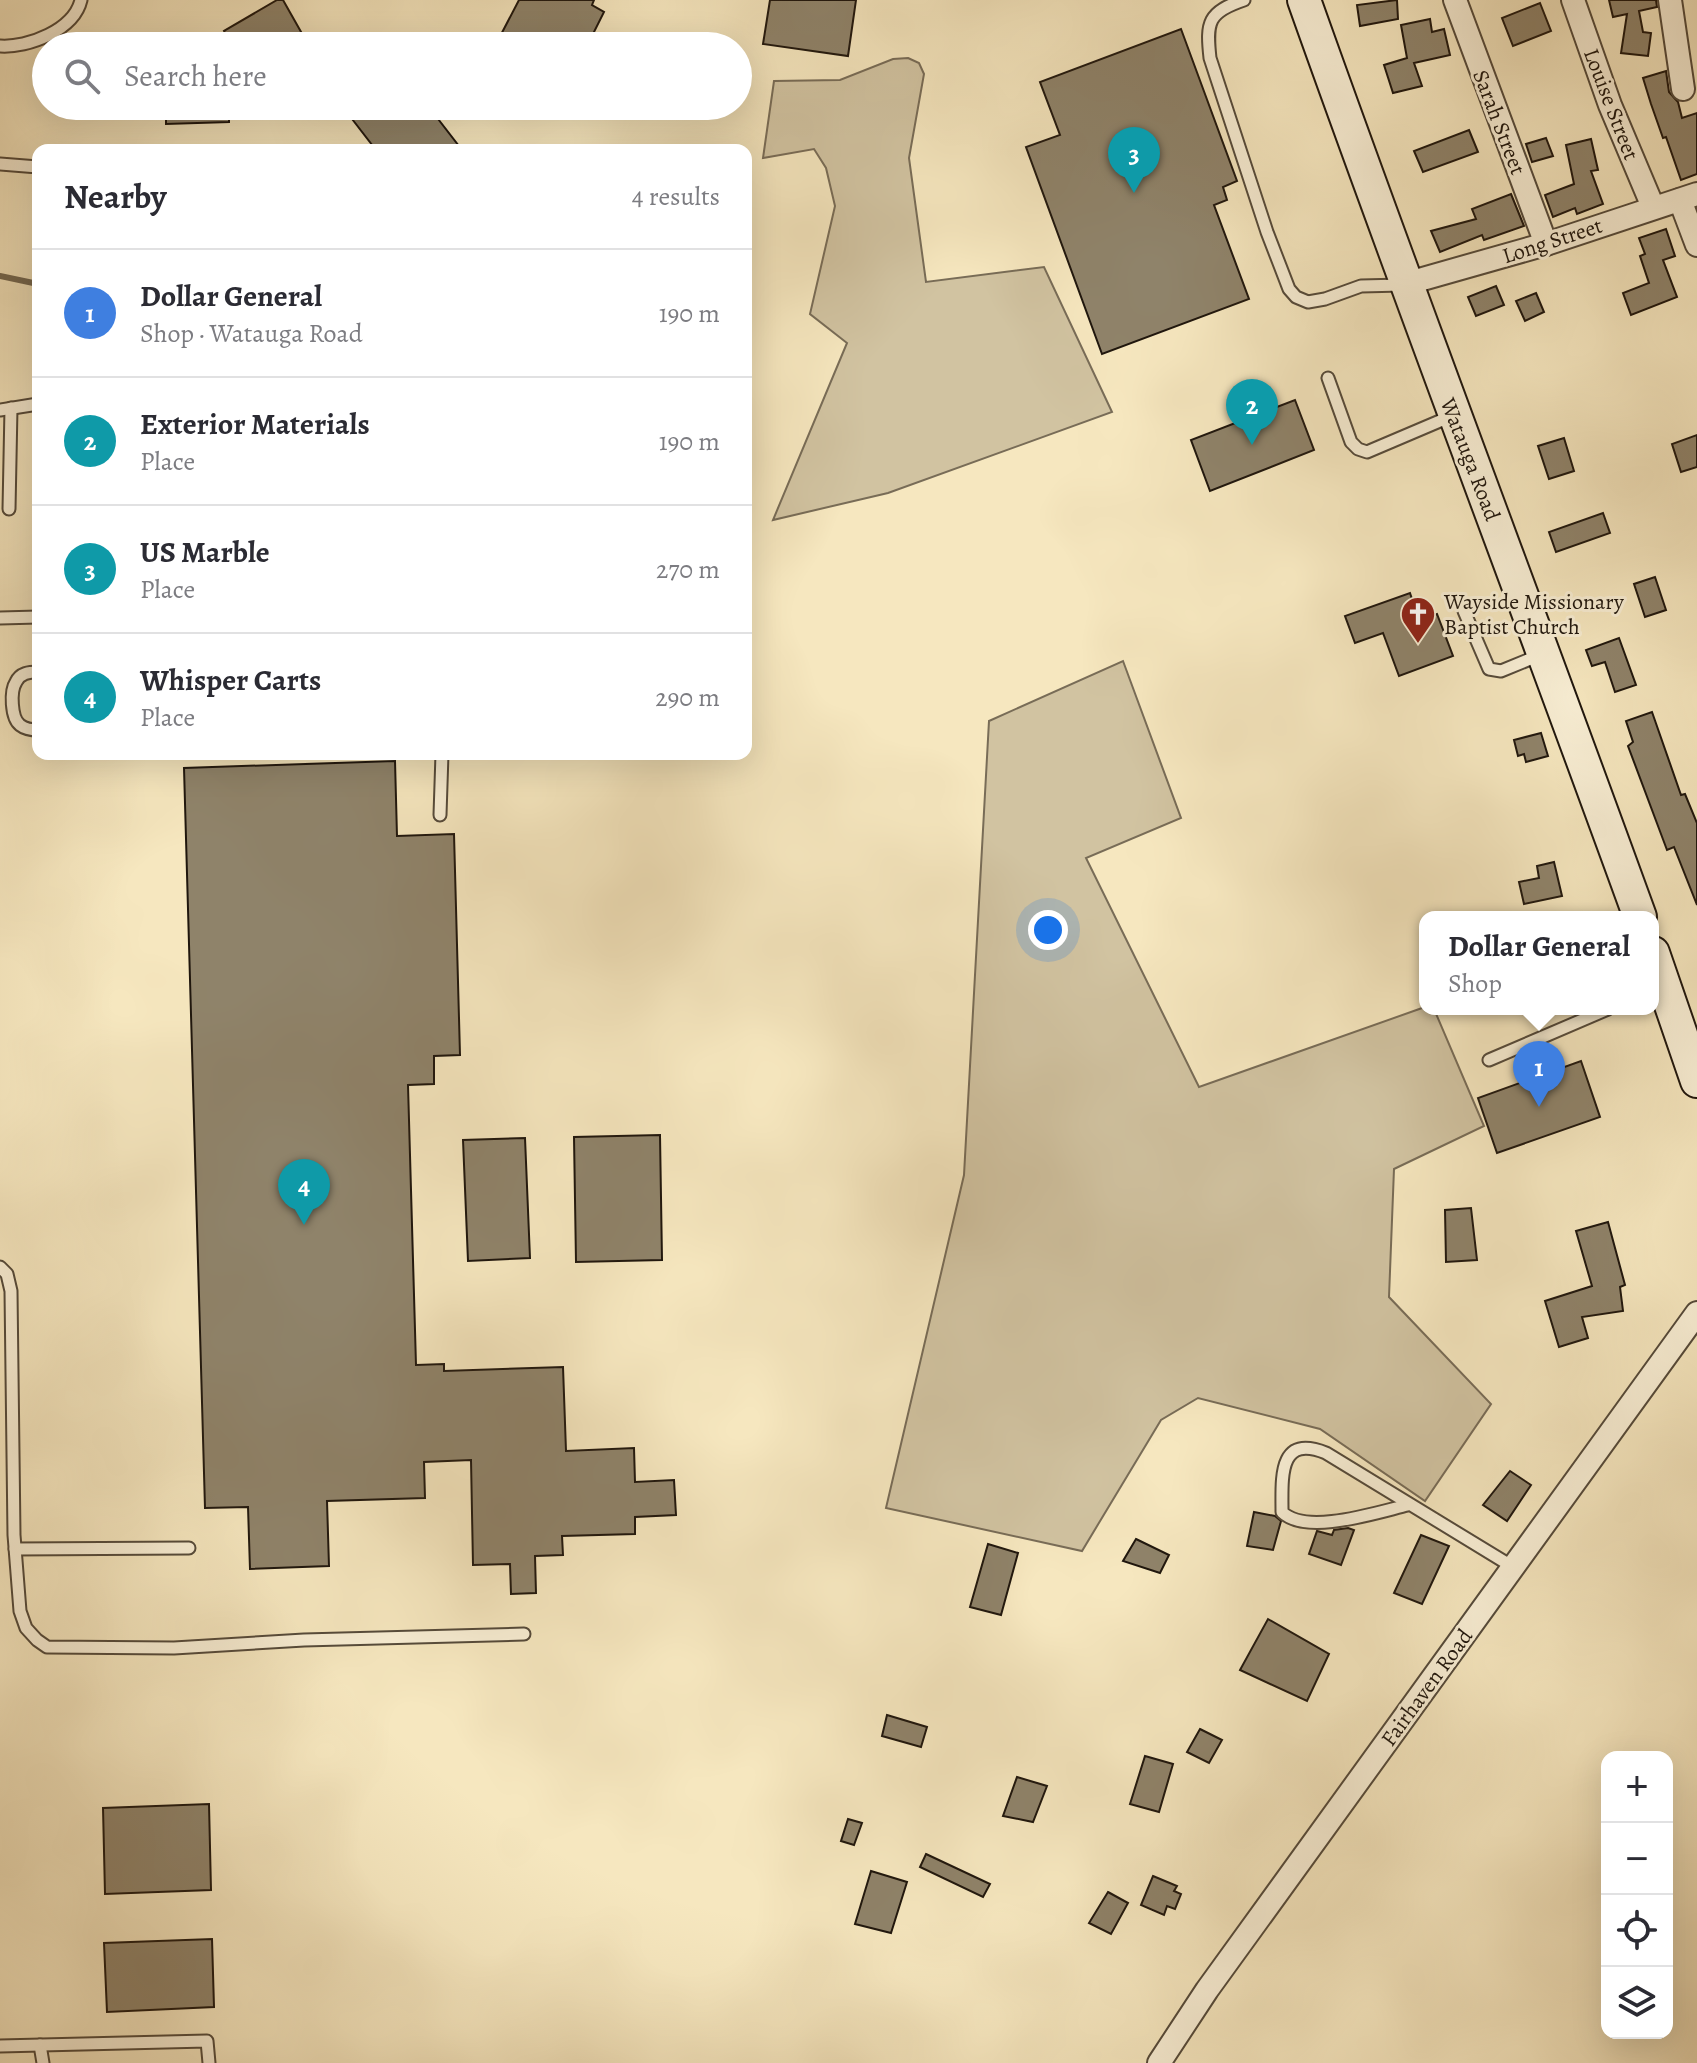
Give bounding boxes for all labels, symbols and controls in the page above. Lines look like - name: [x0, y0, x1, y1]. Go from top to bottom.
- search box: [32, 32, 752, 120]
- street label: Louise Street: [1576, 44, 1646, 165]
- icon: search: [60, 54, 104, 98]
- text: Search here: [124, 56, 267, 96]
- street label: Sarah Street: [1465, 66, 1533, 179]
- pin: 3: [1108, 127, 1160, 193]
- text: Nearby: [64, 173, 167, 220]
- text: 4 results: [632, 179, 720, 214]
- street label: Long Street: [1498, 211, 1606, 271]
- text: Dollar General: [140, 276, 322, 316]
- text: 1: [85, 296, 95, 331]
- text: 190 m: [659, 296, 720, 331]
- text: Shop · Watauga Road: [140, 316, 363, 351]
- pin: 2: [1226, 379, 1278, 445]
- street label: Watauga Road: [1432, 393, 1507, 525]
- text: Exterior Materials: [140, 404, 370, 444]
- text: 2: [84, 424, 96, 459]
- text: 190 m: [659, 424, 720, 459]
- text: Place: [140, 444, 195, 479]
- text: US Marble: [140, 532, 270, 572]
- text: 3: [84, 552, 96, 587]
- text: 270 m: [656, 552, 720, 587]
- text: Place: [140, 572, 195, 607]
- place label: Wayside Missionary Baptist Church: [1443, 587, 1624, 642]
- church icon: Wayside Missionary Baptist Church: [1399, 595, 1437, 645]
- text: Whisper Carts: [140, 660, 321, 700]
- text: 4: [84, 680, 96, 715]
- text: 290 m: [655, 680, 720, 715]
- text: Place: [140, 700, 195, 735]
- your location: [1028, 910, 1068, 950]
- popup: [1419, 911, 1659, 1015]
- text: Dollar General: [1448, 926, 1630, 966]
- text: Shop: [1448, 966, 1502, 1001]
- pin: 1: [1513, 1041, 1565, 1107]
- pin: 4: [278, 1159, 330, 1225]
- street label: Fairhaven Road: [1374, 1623, 1480, 1752]
- map controls: [1601, 1751, 1673, 2039]
- button: +: [1601, 1751, 1673, 1823]
- button: −: [1601, 1823, 1673, 1895]
- button: locate: [1601, 1895, 1673, 1967]
- button: layers: [1601, 1967, 1673, 2039]

